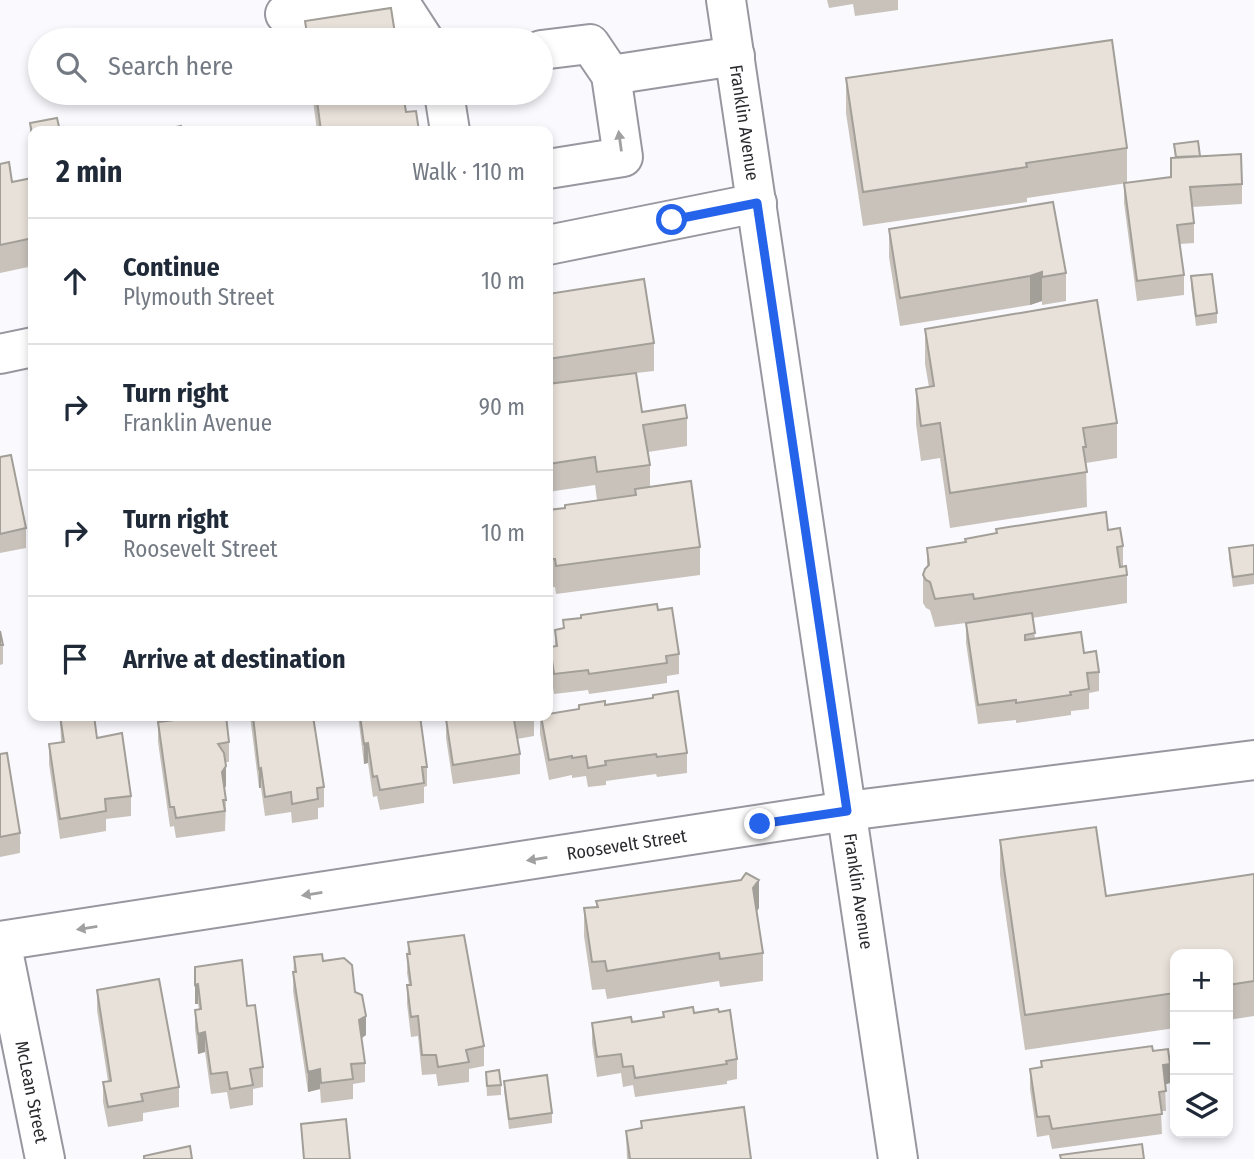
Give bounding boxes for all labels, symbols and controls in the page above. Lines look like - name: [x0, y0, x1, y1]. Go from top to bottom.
- search box: [28, 28, 553, 105]
- icon: search: [52, 48, 90, 86]
- text: Search here: [108, 51, 233, 82]
- street label: Franklin Avenue: [725, 63, 764, 182]
- one-way arrow: [615, 129, 626, 151]
- text: 2 min: [56, 154, 123, 190]
- text: Walk · 110 m: [412, 158, 525, 186]
- route start: [656, 204, 687, 235]
- text: Continue: [123, 252, 220, 283]
- icon: ahead: [56, 262, 94, 300]
- text: 10 m: [481, 267, 525, 295]
- text: Plymouth Street: [123, 283, 274, 311]
- text: Turn right: [123, 378, 229, 409]
- icon: right: [56, 388, 94, 426]
- text: 90 m: [479, 393, 525, 421]
- text: Franklin Avenue: [123, 409, 272, 437]
- text: Turn right: [123, 504, 229, 535]
- icon: right: [56, 514, 94, 552]
- text: 10 m: [481, 519, 525, 547]
- text: Roosevelt Street: [123, 535, 278, 563]
- icon: arrive: [56, 640, 94, 678]
- text: Arrive at destination: [123, 644, 346, 675]
- route end: [744, 808, 775, 839]
- street label: Roosevelt Street: [565, 825, 688, 865]
- street label: Franklin Avenue: [839, 832, 878, 951]
- one-way arrow: [526, 854, 548, 865]
- one-way arrow: [301, 888, 323, 899]
- one-way arrow: [76, 923, 98, 934]
- map controls: [1170, 949, 1233, 1138]
- button: +: [1170, 949, 1233, 1012]
- button: −: [1170, 1012, 1233, 1075]
- street label: McLean Street: [10, 1039, 53, 1145]
- button: layers: [1170, 1075, 1233, 1138]

